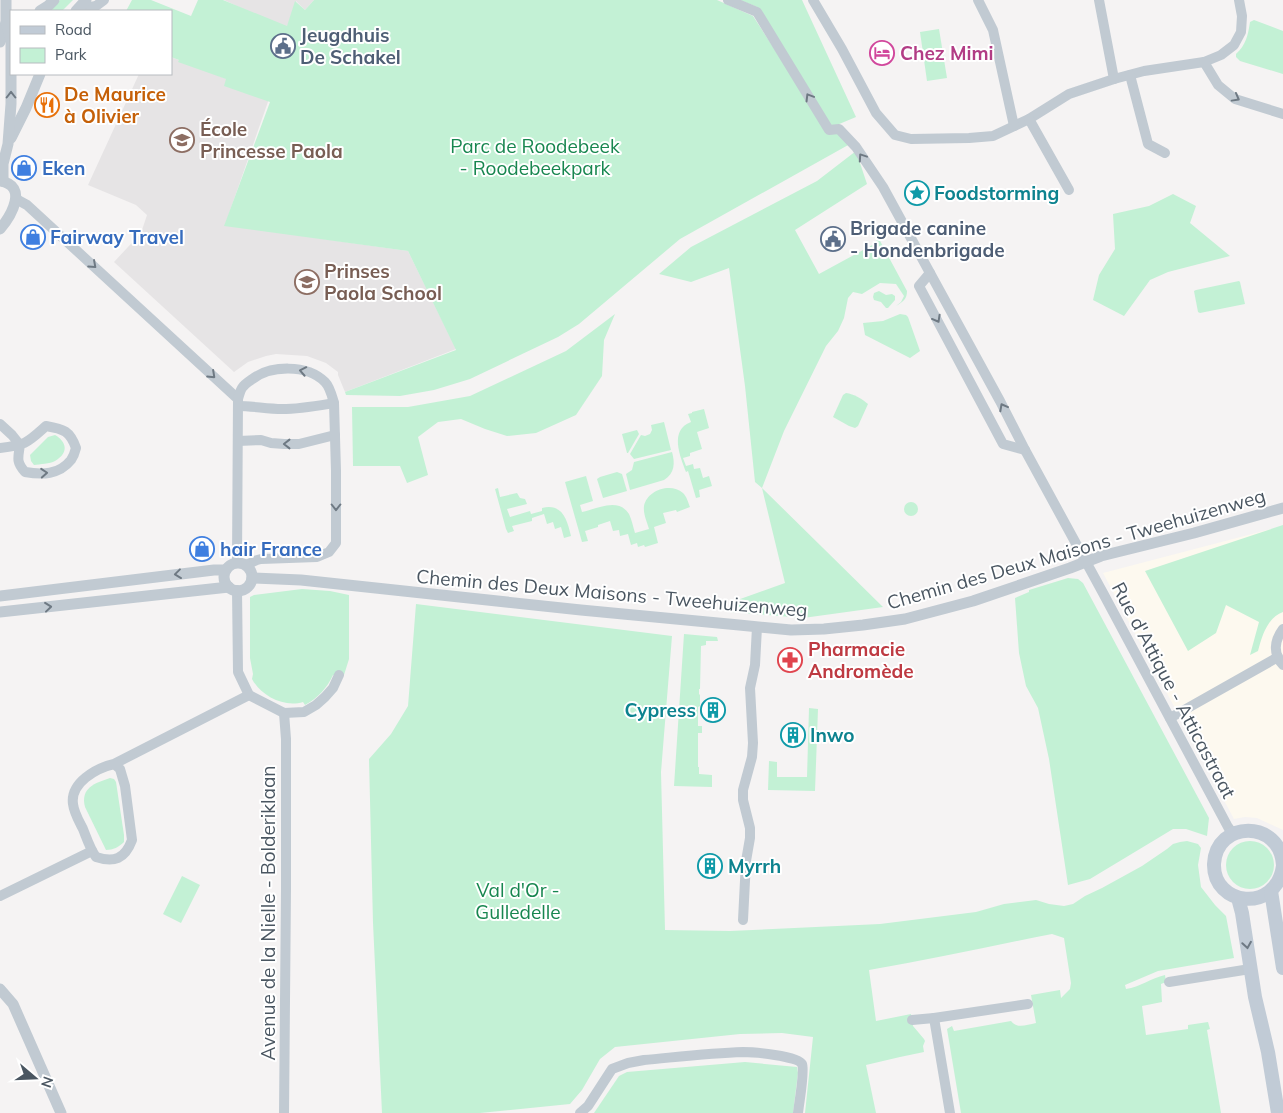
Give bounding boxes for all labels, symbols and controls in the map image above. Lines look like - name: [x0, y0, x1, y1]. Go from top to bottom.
- legend: [10, 10, 172, 75]
- text: Road: [55, 20, 92, 39]
- place label: Jeugdhuis De Schakel: [300, 23, 401, 69]
- public building icon: Jeugdhuis De Schakel: [270, 33, 296, 59]
- hotel icon: Chez Mimi: [869, 40, 895, 66]
- place label: Chez Mimi: [900, 41, 993, 65]
- text: Park: [55, 45, 87, 64]
- place label: De Maurice à Olivier: [64, 82, 166, 128]
- one-way arrow: [6, 91, 16, 99]
- restaurant icon: De Maurice à Olivier: [34, 92, 60, 118]
- one-way arrow: [1230, 92, 1239, 102]
- one-way arrow: [805, 94, 815, 103]
- place label: École Princesse Paola: [200, 117, 343, 163]
- school or university icon: École Princesse Paola: [169, 127, 195, 153]
- park label: Parc de Roodebeek - Roodebeekpark: [450, 134, 620, 180]
- one-way arrow: [859, 153, 869, 162]
- shop icon: Eken: [11, 155, 37, 181]
- place label: Eken: [42, 156, 85, 180]
- place icon: Foodstorming: [904, 180, 930, 206]
- place label: Foodstorming: [934, 181, 1059, 205]
- place label: Brigade canine - Hondenbrigade: [850, 216, 1005, 262]
- shop icon: Fairway Travel: [20, 224, 46, 250]
- place label: Fairway Travel: [50, 225, 184, 249]
- public building icon: Brigade canine - Hondenbrigade: [820, 226, 846, 252]
- one-way arrow: [87, 259, 96, 268]
- place label: Prinses Paola School: [324, 259, 442, 305]
- school or university icon: Prinses Paola School: [294, 269, 320, 295]
- one-way arrow: [931, 314, 941, 323]
- one-way arrow: [298, 366, 307, 377]
- one-way arrow: [207, 369, 216, 378]
- one-way arrow: [999, 403, 1009, 412]
- one-way arrow: [283, 439, 290, 449]
- one-way arrow: [40, 468, 48, 479]
- street label: Chemin des Deux Maisons - Tweehuizenweg: [884, 483, 1268, 615]
- one-way arrow: [331, 504, 341, 511]
- shop icon: hair France: [189, 536, 215, 562]
- place label: hair France: [220, 537, 322, 561]
- street label: Chemin des Deux Maisons - Tweehuizenweg: [415, 564, 809, 622]
- one-way arrow: [173, 568, 181, 579]
- street label: Rue d'Attique - Atticastraat: [1107, 578, 1241, 802]
- one-way arrow: [45, 602, 53, 613]
- place label: Pharmacie Andromède: [808, 637, 914, 683]
- pharmacy icon: Pharmacie Andromède: [777, 647, 803, 673]
- building icon: Cypress: [700, 697, 726, 723]
- place label: Cypress: [625, 698, 696, 722]
- building icon: Inwo: [780, 722, 806, 748]
- place label: Inwo: [810, 723, 855, 747]
- street label: Avenue de la Nielle - Bolderiklaan: [256, 766, 280, 1060]
- building icon: Myrrh: [697, 853, 723, 879]
- place label: Myrrh: [728, 854, 781, 878]
- park label: Val d'Or - Gulledelle: [475, 878, 561, 924]
- one-way arrow: [1241, 941, 1251, 950]
- north arrow: [10, 1053, 60, 1103]
- text: N: [37, 1074, 58, 1090]

